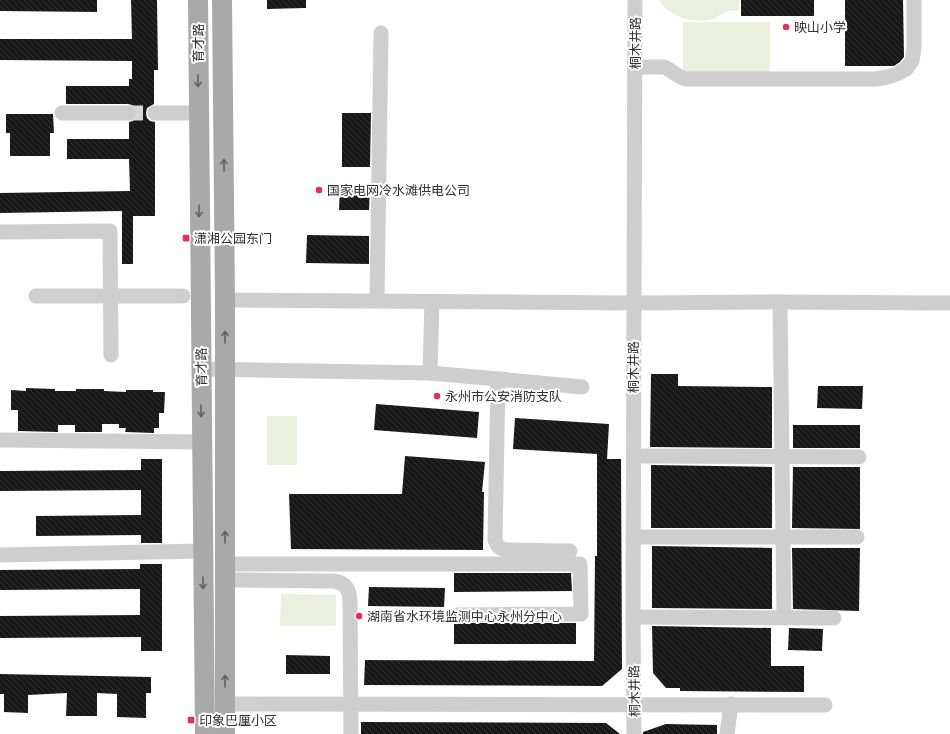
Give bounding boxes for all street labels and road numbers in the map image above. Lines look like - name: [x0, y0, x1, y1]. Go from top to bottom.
- street label: 桐木井路: [626, 17, 644, 69]
- street label: 育才路: [189, 23, 207, 63]
- street label: 桐木井路: [624, 341, 642, 393]
- street label: 育才路: [192, 347, 210, 387]
- street label: 桐木井路: [625, 665, 643, 717]

